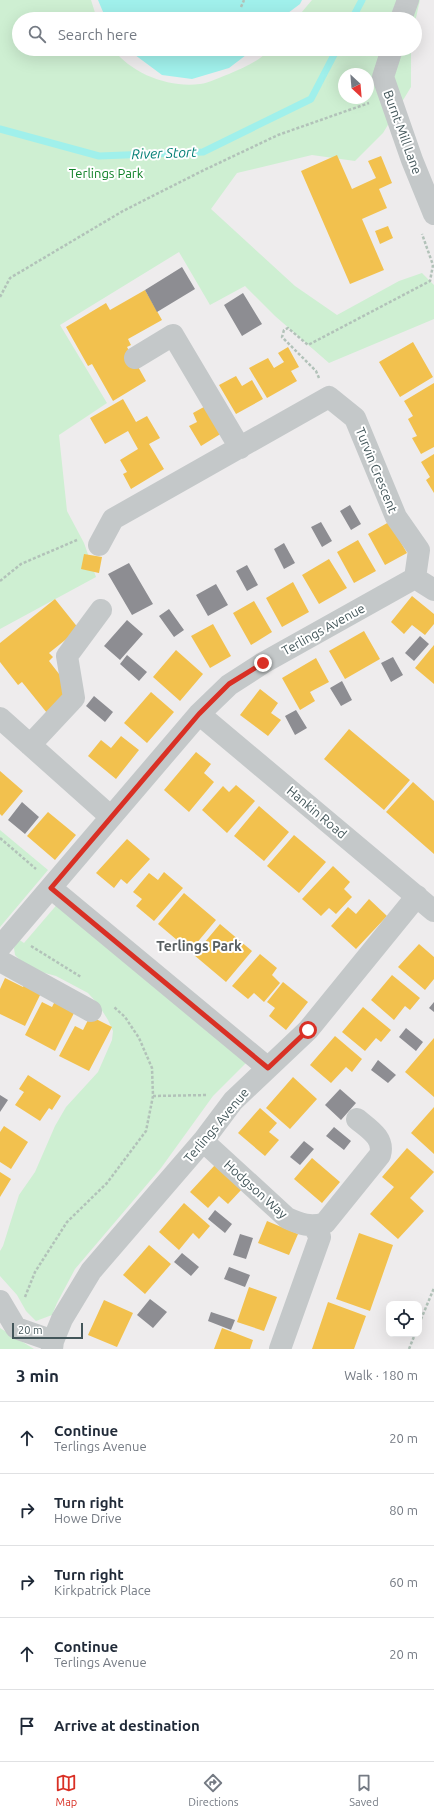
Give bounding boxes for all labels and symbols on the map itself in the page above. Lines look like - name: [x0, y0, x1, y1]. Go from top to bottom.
- north arrow: [338, 68, 374, 104]
- street label: Burnt Mill Lane: [381, 88, 425, 176]
- water label: River Stort: [131, 144, 197, 162]
- park label: Terlings Park: [69, 166, 144, 180]
- street label: Turvin Crescent: [353, 425, 401, 515]
- street label: Terlings Avenue: [279, 600, 367, 658]
- route end: [254, 654, 272, 672]
- street label: Hankin Road: [284, 783, 350, 841]
- district label: Terlings Park: [156, 938, 242, 954]
- route start: [299, 1021, 317, 1039]
- street label: Terlings Avenue: [181, 1085, 251, 1165]
- street label: Hodgson Way: [222, 1157, 290, 1221]
- scale bar: [12, 1321, 83, 1340]

